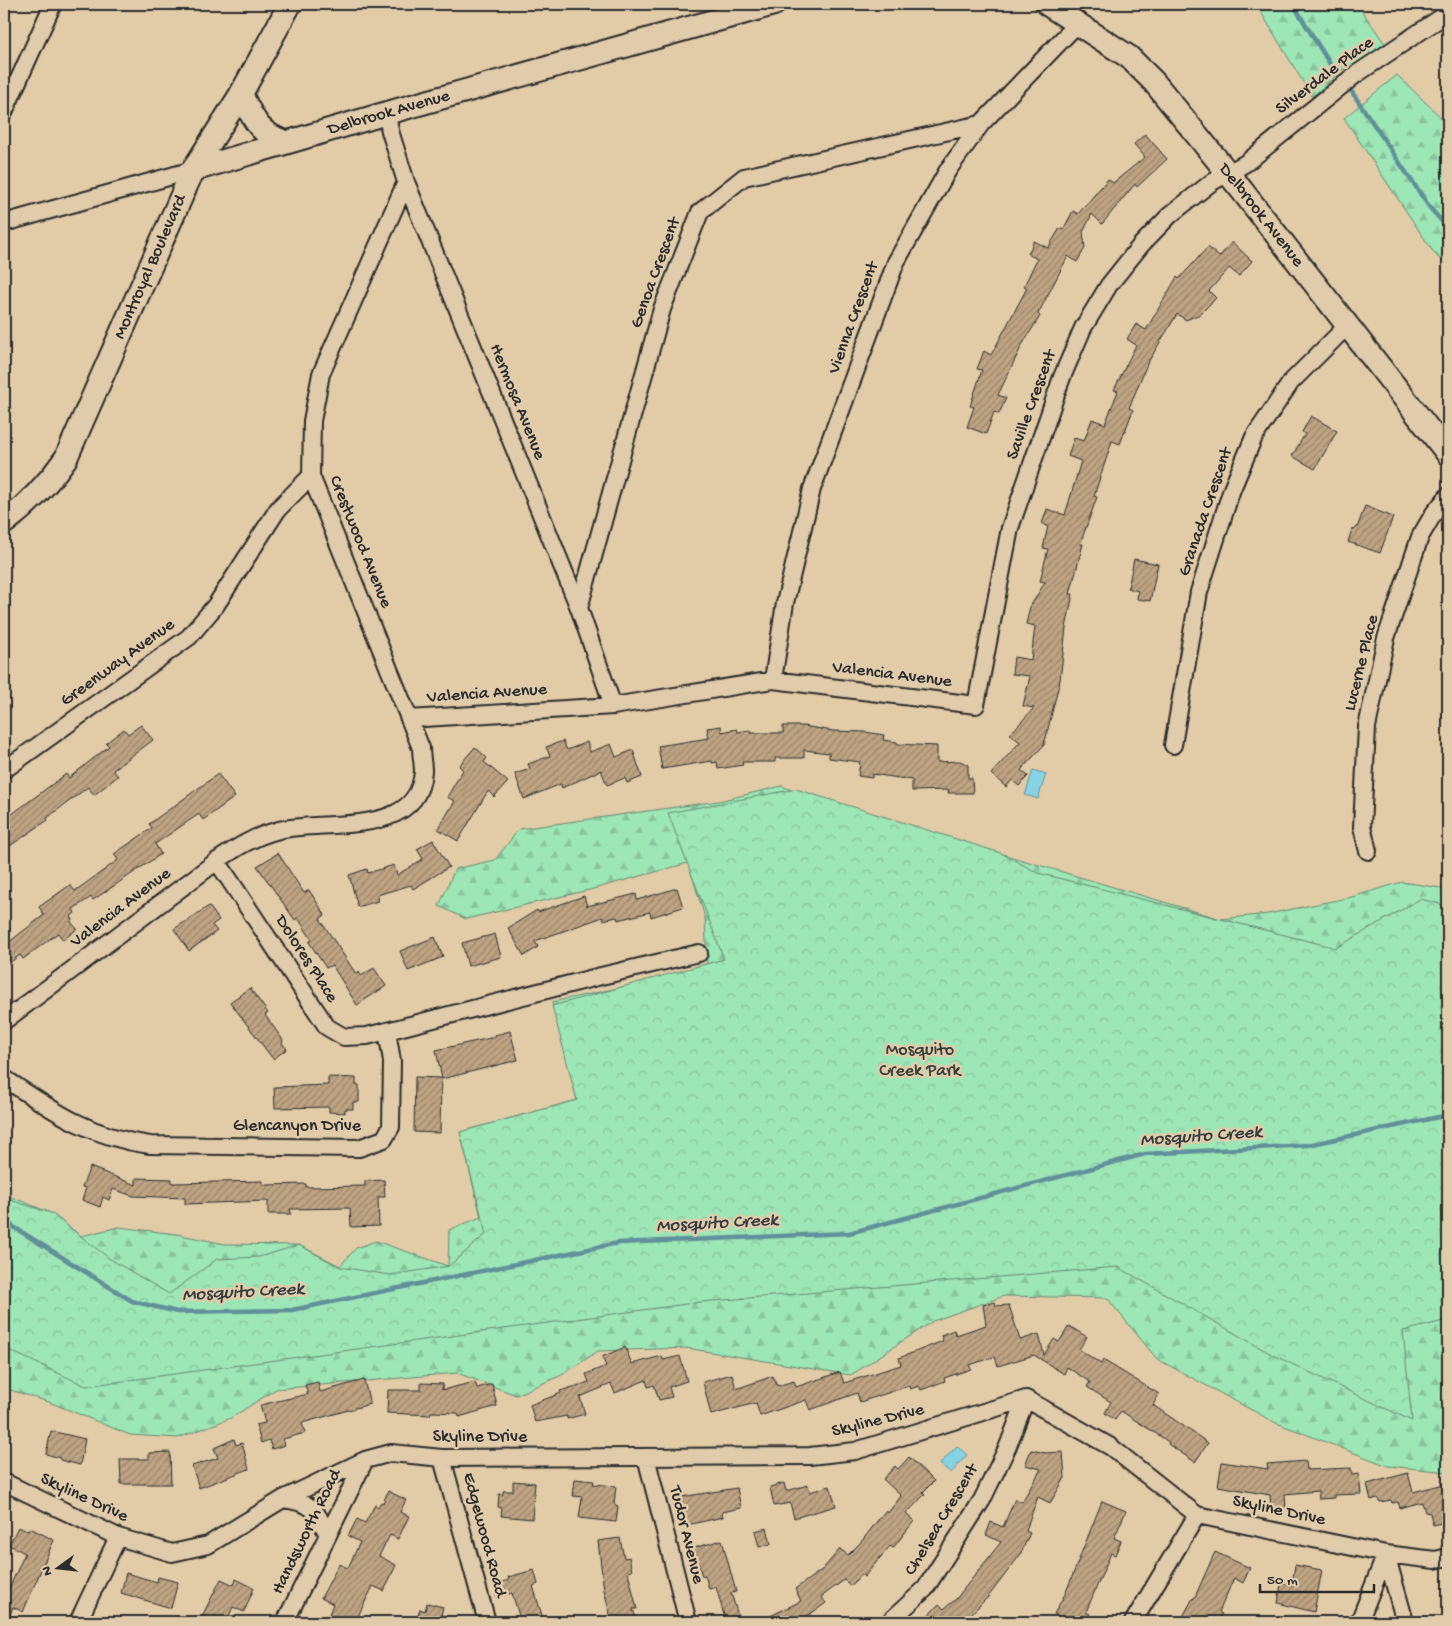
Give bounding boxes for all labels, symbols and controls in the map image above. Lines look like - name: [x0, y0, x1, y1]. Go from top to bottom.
- street label: Silverdale Place: [1272, 32, 1379, 120]
- street label: Delbrook Avenue: [324, 85, 453, 141]
- street label: Delbrook Avenue: [1213, 158, 1309, 272]
- street label: Montroyal Boulevard: [109, 190, 192, 342]
- street label: Genoa Crescent: [626, 213, 686, 331]
- street label: Vienna Crescent: [824, 257, 885, 378]
- street label: Hermosa Avenue: [484, 341, 550, 464]
- street label: Saville Crescent: [1002, 346, 1062, 463]
- street label: Granada Crescent: [1174, 443, 1238, 579]
- street label: Crestwood Avenue: [324, 473, 396, 612]
- street label: Lucerne Place: [1340, 612, 1384, 713]
- street label: Greenway Avenue: [57, 614, 180, 711]
- street label: Valencia Avenue: [830, 657, 954, 693]
- street label: Valencia Avenue: [425, 679, 548, 709]
- street label: Valencia Avenue: [66, 863, 176, 953]
- street label: Dolores Place: [269, 910, 342, 1007]
- park label: Mosquito Creek Park: [879, 1040, 963, 1082]
- street label: Glencanyon Drive: [233, 1116, 362, 1137]
- water label: Mosquito Creek: [1140, 1121, 1264, 1153]
- water label: Mosquito Creek: [656, 1209, 780, 1239]
- water label: Mosquito Creek: [182, 1278, 306, 1308]
- street label: Skyline Drive: [830, 1399, 927, 1443]
- street label: Skyline Drive: [433, 1427, 528, 1448]
- street label: Chelsea Crescent: [901, 1459, 984, 1579]
- street label: Handsworth Road: [268, 1465, 347, 1598]
- street label: Skyline Drive: [37, 1469, 132, 1528]
- street label: Edgewood Road: [457, 1470, 511, 1601]
- street label: Tudor Avenue: [663, 1483, 708, 1587]
- street label: Skyline Drive: [1231, 1491, 1328, 1531]
- north arrow: [32, 1544, 82, 1594]
- scale bar: [1260, 1561, 1373, 1593]
- text: N: [38, 1564, 57, 1577]
- text: 50 m: [1267, 1572, 1298, 1590]

